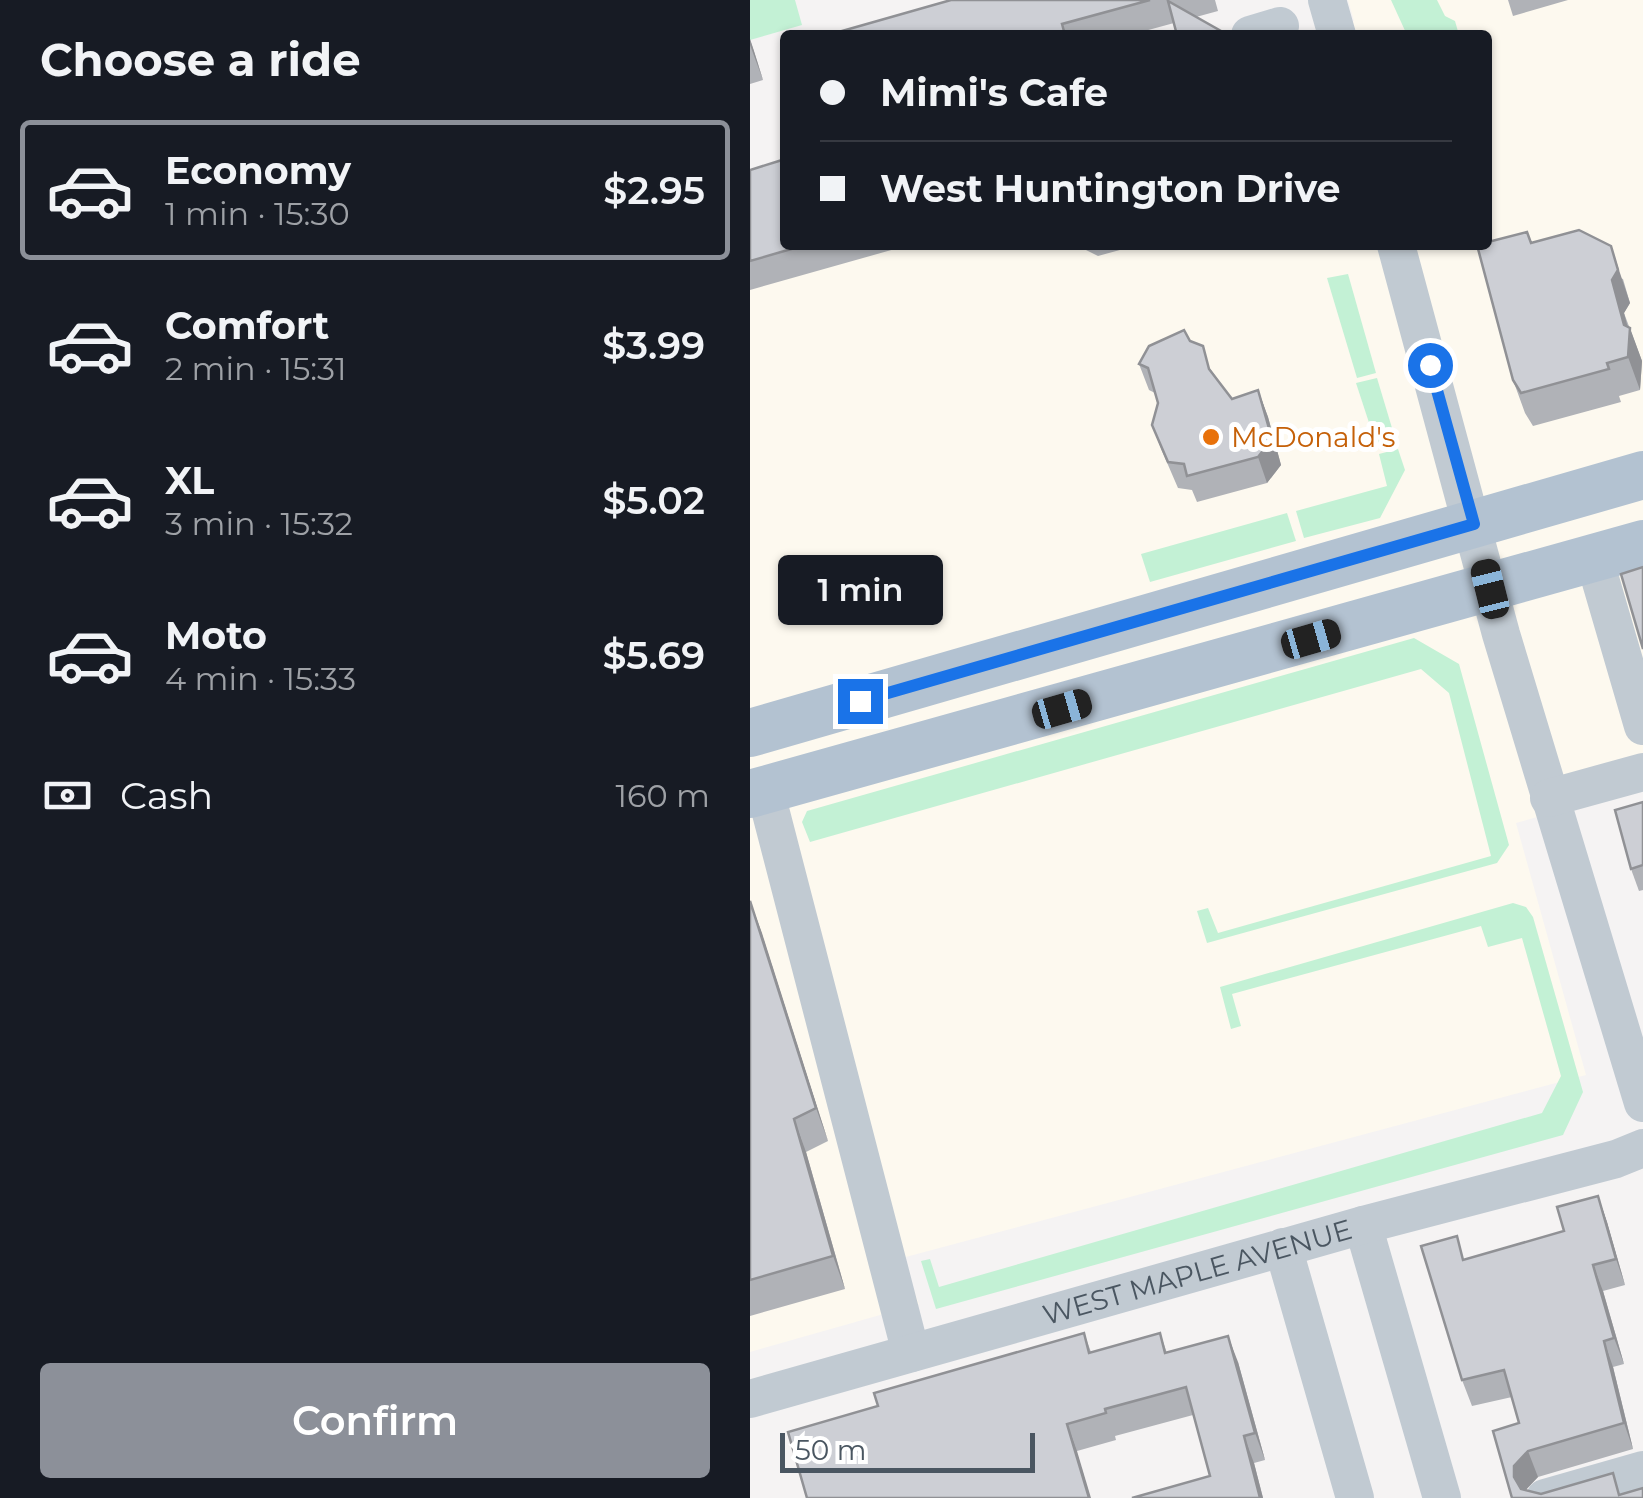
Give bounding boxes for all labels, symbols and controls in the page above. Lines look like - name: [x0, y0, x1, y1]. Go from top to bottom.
- text: Choose a ride: [40, 32, 361, 87]
- text: Mimi's Cafe: [880, 69, 1108, 116]
- icon: car: [45, 145, 135, 235]
- text: Economy: [165, 147, 351, 194]
- text: West Huntington Drive: [880, 165, 1341, 212]
- text: $2.95: [603, 167, 705, 214]
- text: 1 min · 15:30: [165, 194, 350, 233]
- icon: car: [45, 300, 135, 390]
- text: Comfort: [165, 302, 329, 349]
- text: $3.99: [602, 322, 705, 369]
- route start: [1408, 343, 1453, 388]
- text: 2 min · 15:31: [165, 349, 347, 388]
- place label: McDonald's: [1231, 420, 1395, 454]
- marker: McDonald's: [1200, 426, 1222, 448]
- icon: car: [45, 455, 135, 545]
- text: XL: [165, 457, 214, 504]
- text: $5.02: [602, 477, 705, 524]
- text: 3 min · 15:32: [165, 504, 353, 543]
- callout: 1 min: [778, 556, 942, 626]
- car: [1468, 556, 1512, 622]
- text: 1 min: [818, 570, 903, 609]
- icon: car: [45, 610, 135, 700]
- text: Moto: [165, 612, 267, 659]
- car: [1278, 616, 1344, 662]
- text: $5.69: [602, 632, 705, 679]
- text: 4 min · 15:33: [165, 659, 356, 698]
- route end: [838, 679, 883, 724]
- car: [1029, 686, 1095, 732]
- icon: cash: [40, 768, 95, 823]
- text: Cash: [120, 772, 213, 819]
- text: 160 m: [615, 776, 710, 815]
- street label: WEST MAPLE AVENUE: [1039, 1212, 1356, 1332]
- button: Confirm: [40, 1363, 710, 1478]
- scale bar: [780, 1428, 1035, 1472]
- text: 50 m: [795, 1433, 866, 1467]

